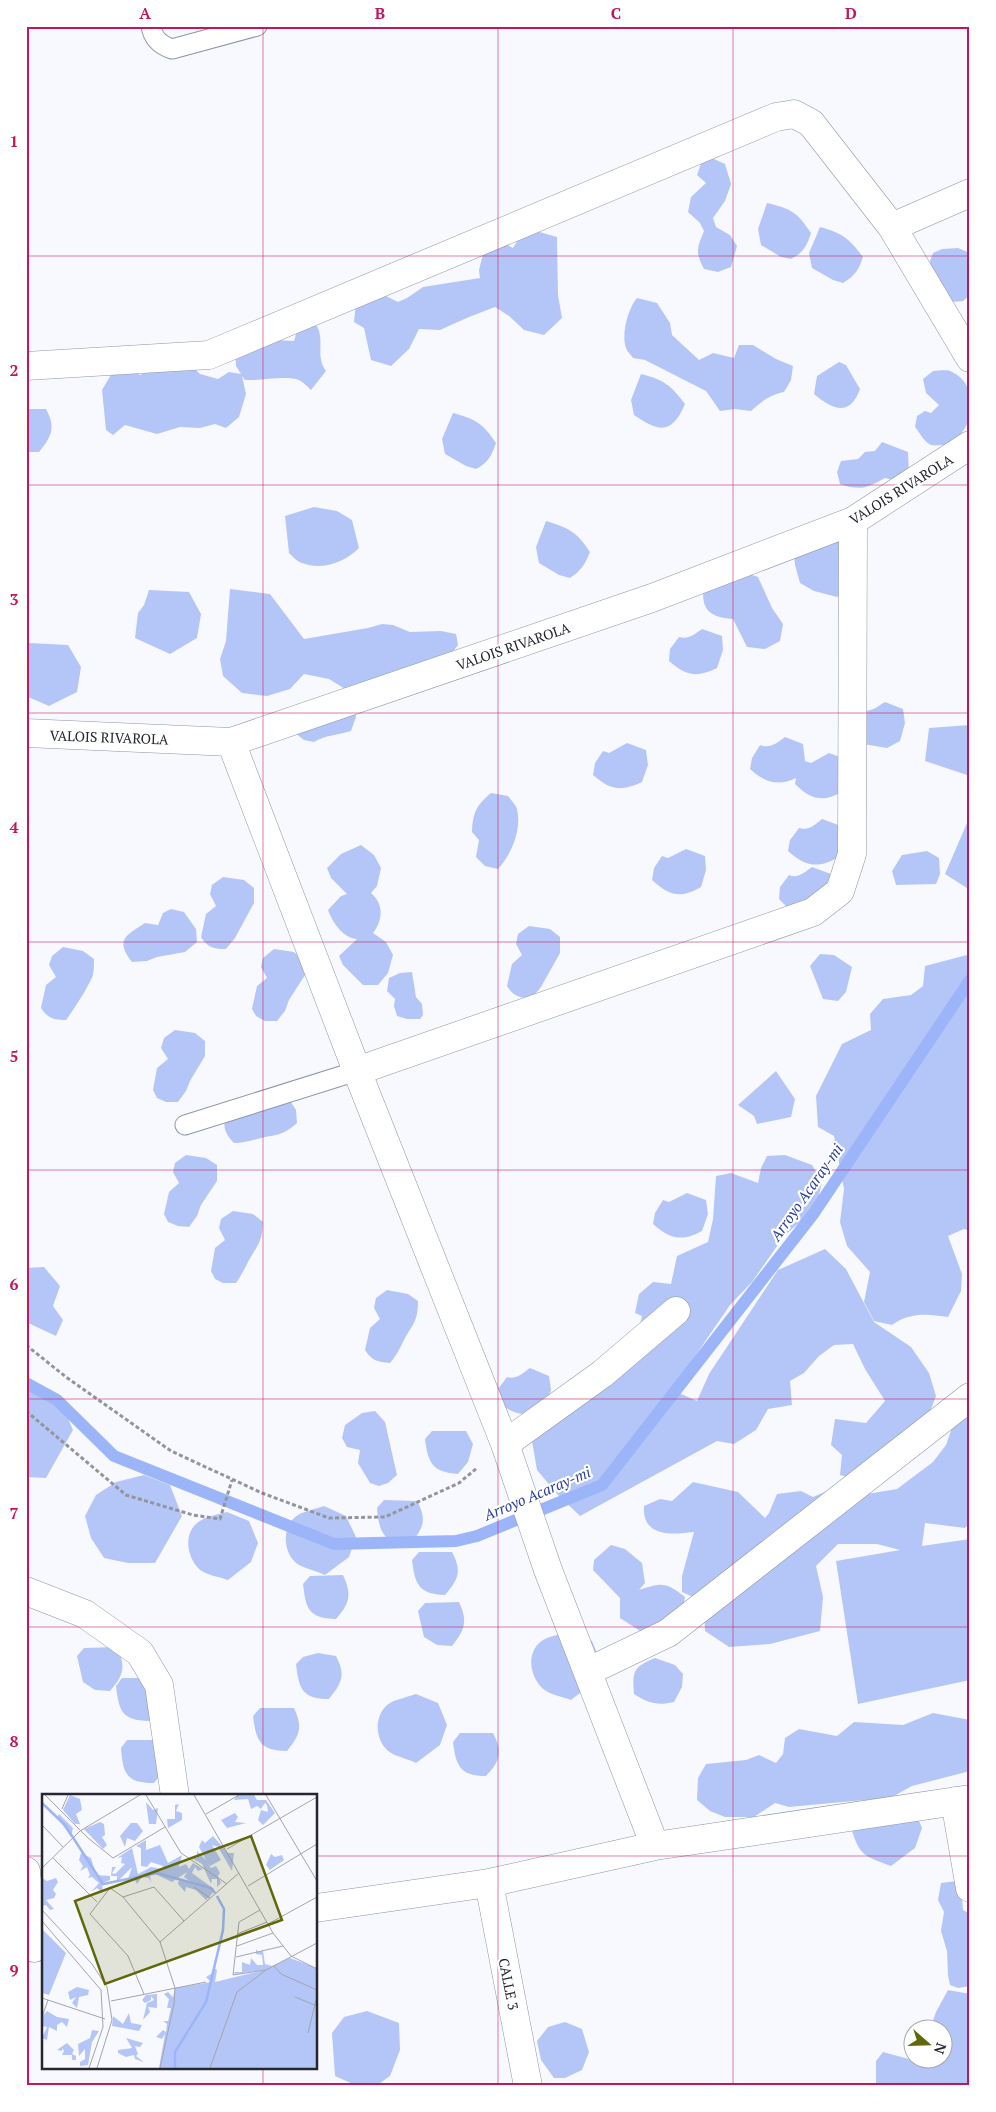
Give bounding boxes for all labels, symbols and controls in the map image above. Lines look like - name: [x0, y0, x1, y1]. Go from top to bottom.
- text: A: [139, 2, 151, 24]
- text: B: [375, 2, 385, 24]
- text: C: [611, 2, 621, 24]
- text: D: [845, 2, 857, 24]
- text: 1: [9, 130, 19, 152]
- text: 2: [9, 359, 19, 381]
- street label: VALOIS RIVAROLA: [846, 449, 957, 529]
- text: 3: [9, 588, 19, 610]
- street label: VALOIS RIVAROLA: [454, 618, 573, 674]
- street label: VALOIS RIVAROLA: [49, 725, 169, 749]
- text: 4: [9, 816, 19, 838]
- text: 5: [9, 1045, 19, 1067]
- water label: Arroyo Acaray-mi: [765, 1139, 847, 1245]
- text: 6: [9, 1273, 19, 1295]
- water label: Arroyo Acaray-mi: [480, 1461, 594, 1525]
- text: 7: [9, 1502, 19, 1524]
- text: 8: [9, 1730, 19, 1752]
- inset map: [42, 1794, 318, 2070]
- street label: CALLE 3: [495, 1956, 523, 2012]
- text: 9: [9, 1959, 19, 1981]
- north arrow: [904, 2020, 954, 2070]
- text: N: [930, 2040, 951, 2057]

